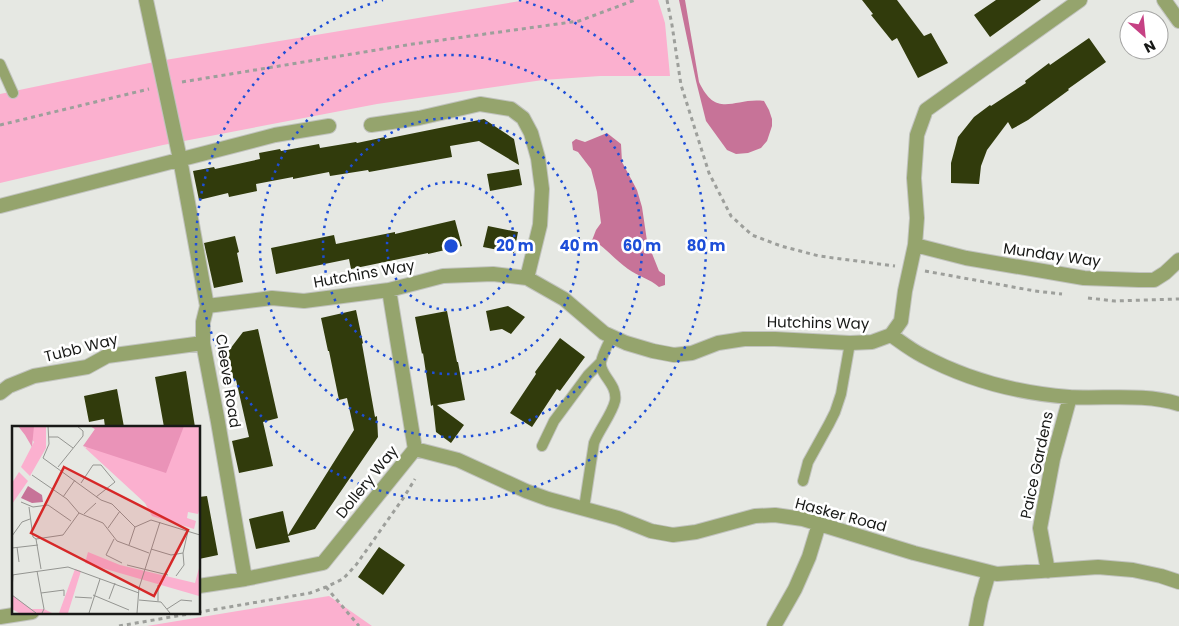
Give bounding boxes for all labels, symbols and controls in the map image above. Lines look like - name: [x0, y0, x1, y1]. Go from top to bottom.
- north arrow: [1119, 10, 1169, 60]
- text: N: [1141, 35, 1159, 58]
- text: 20 m: [496, 235, 534, 256]
- text: 40 m: [559, 235, 599, 256]
- text: 60 m: [623, 235, 661, 256]
- text: 80 m: [687, 235, 725, 256]
- centre of rings: [442, 237, 460, 255]
- street label: Munday Way: [1002, 237, 1103, 272]
- street label: Hutchins Way: [312, 254, 417, 293]
- street label: Hutchins Way: [767, 311, 870, 334]
- street label: Tubb Way: [42, 328, 120, 367]
- street label: Cleeve Road: [211, 333, 246, 429]
- street label: Paice Gardens: [1015, 409, 1058, 520]
- inset map: [12, 426, 200, 614]
- street label: Dollery Way: [331, 440, 403, 523]
- street label: Hasker Road: [793, 492, 889, 537]

